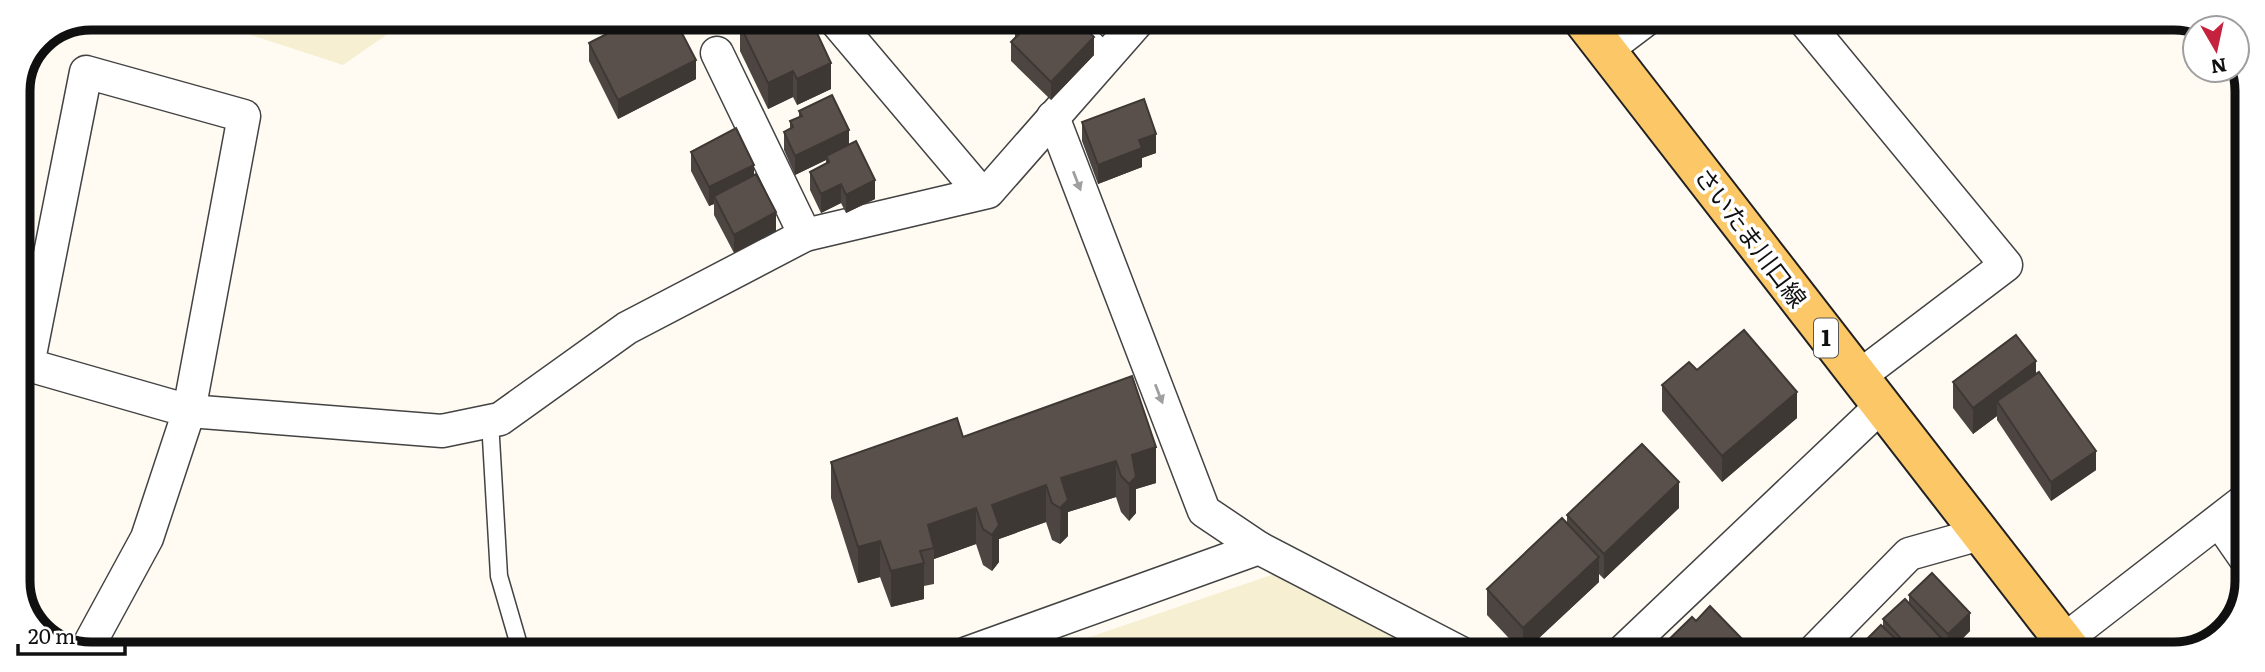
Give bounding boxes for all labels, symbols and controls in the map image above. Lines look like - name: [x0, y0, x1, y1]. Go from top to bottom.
- north arrow: [2181, 14, 2251, 84]
- text: N: [2209, 52, 2229, 82]
- street label: さいたま川口線: [1688, 159, 1816, 314]
- one-way arrow: [1072, 171, 1083, 192]
- road number: 1: [1814, 318, 1838, 358]
- one-way arrow: [1153, 383, 1164, 404]
- scale bar: [18, 612, 124, 656]
- text: 20 m: [28, 619, 75, 650]

